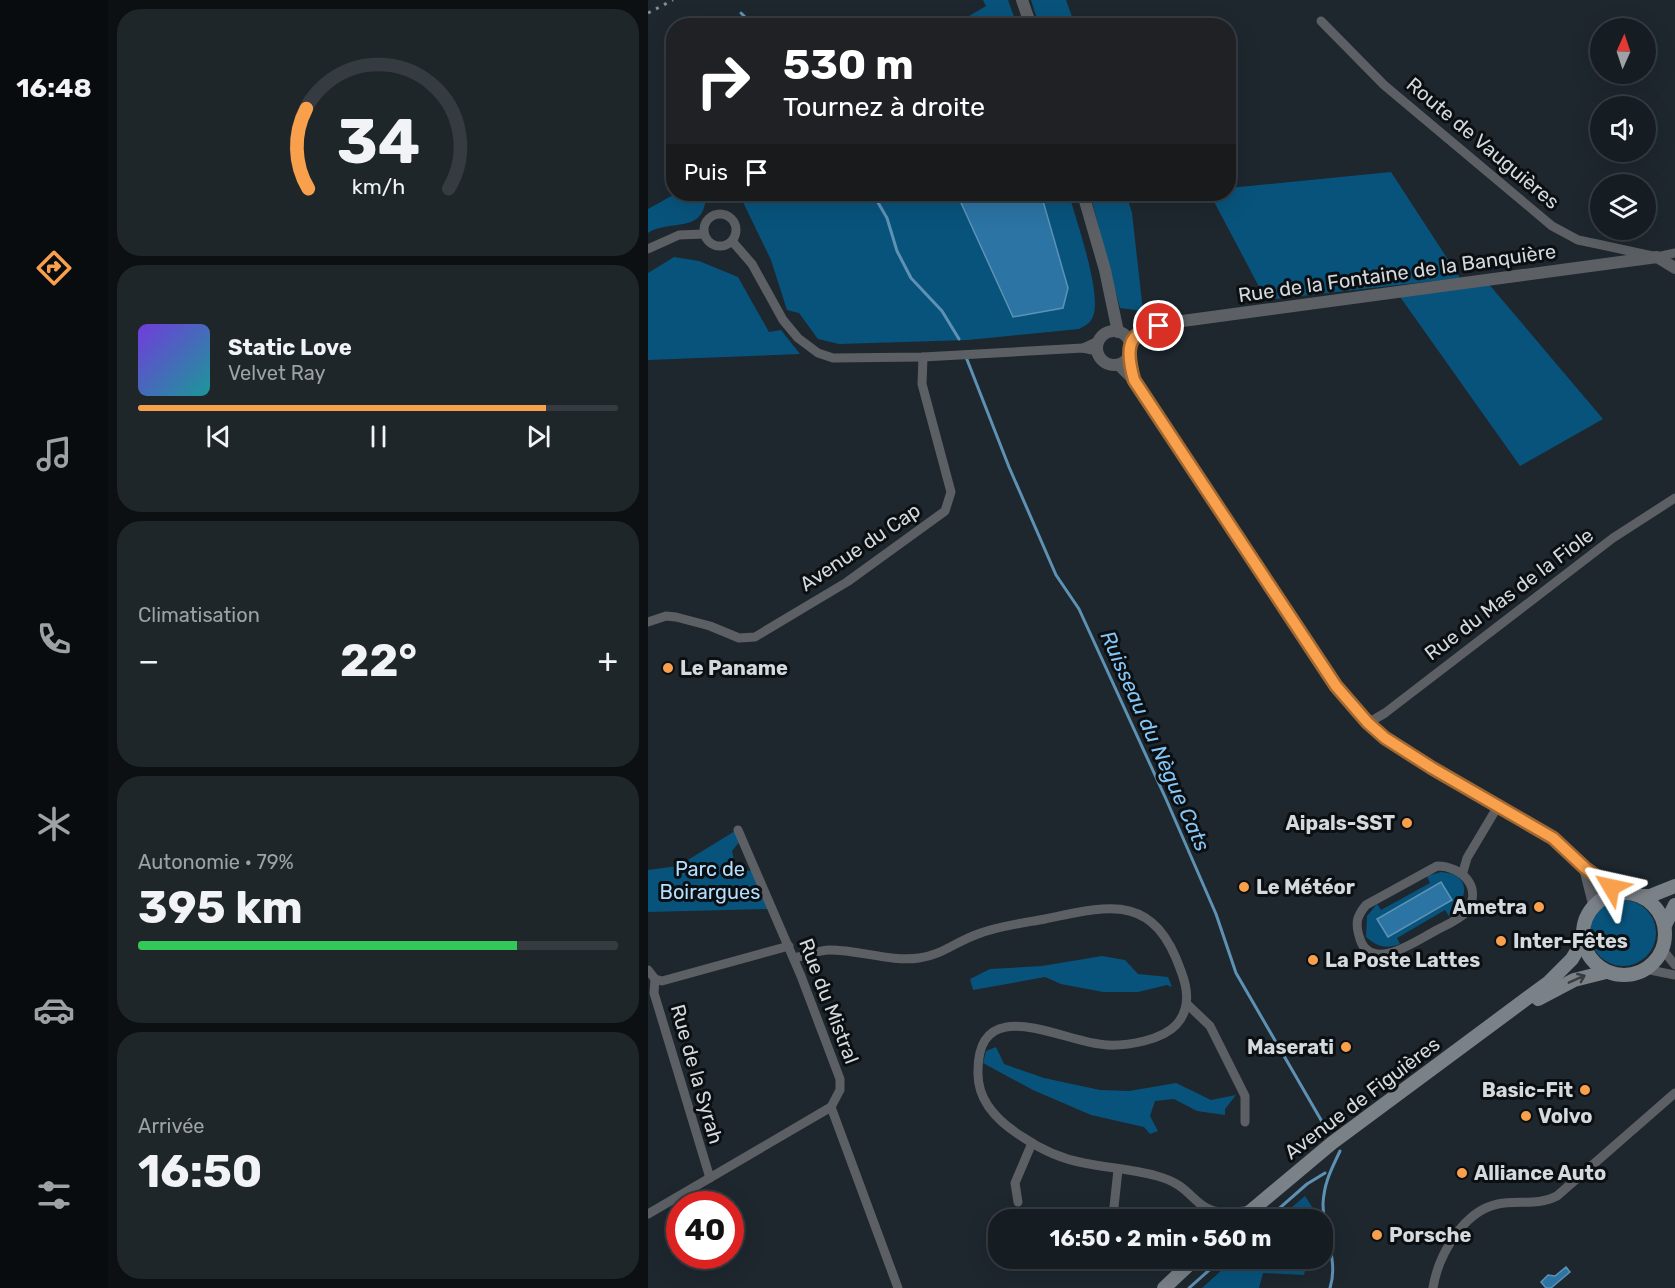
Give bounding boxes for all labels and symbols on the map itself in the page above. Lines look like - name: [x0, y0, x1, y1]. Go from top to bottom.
- north arrow: [1590, 18, 1656, 84]
- street label: Route de Vauguières: [1402, 72, 1564, 214]
- street label: Rue de la Fontaine de la Banquière: [1236, 239, 1558, 307]
- pin: [1133, 300, 1184, 351]
- street label: Avenue du Cap: [795, 498, 925, 596]
- street label: Rue du Mas de la Fiole: [1420, 523, 1598, 665]
- water label: Ruisseau du Nègue Cats: [1095, 627, 1216, 855]
- place label: Le Paname: [680, 656, 788, 680]
- marker: Le Paname: [661, 661, 675, 675]
- place label: Aipals-SST: [1286, 811, 1395, 835]
- marker: Aipals-SST: [1400, 816, 1414, 830]
- position arrow: [1579, 855, 1643, 919]
- park label: Parc de Boirargues: [660, 857, 760, 904]
- place label: Le Météor: [1256, 875, 1355, 899]
- marker: Le Météor: [1237, 880, 1251, 894]
- place label: Ametra: [1452, 895, 1527, 919]
- marker: Ametra: [1532, 900, 1546, 914]
- place label: Inter-Fêtes: [1513, 929, 1628, 953]
- marker: Inter-Fêtes: [1494, 934, 1508, 948]
- street label: Rue du Mistral: [794, 935, 864, 1067]
- place label: La Poste Lattes: [1325, 948, 1480, 972]
- marker: La Poste Lattes: [1306, 953, 1320, 967]
- one-way arrow: [1567, 973, 1585, 984]
- street label: Rue de la Syrah: [666, 1001, 728, 1147]
- street label: Avenue de Figuières: [1280, 1032, 1444, 1164]
- place label: Maserati: [1247, 1035, 1334, 1059]
- marker: Maserati: [1339, 1040, 1353, 1054]
- place label: Basic-Fit: [1482, 1078, 1573, 1102]
- marker: Basic-Fit: [1578, 1083, 1592, 1097]
- place label: Volvo: [1538, 1104, 1592, 1128]
- marker: Volvo: [1519, 1109, 1533, 1123]
- place label: Alliance Auto: [1474, 1161, 1606, 1185]
- marker: Alliance Auto: [1455, 1166, 1469, 1180]
- speed limit sign: 40: [666, 1191, 744, 1269]
- place label: Porsche: [1389, 1223, 1472, 1247]
- marker: Porsche: [1370, 1228, 1384, 1242]

